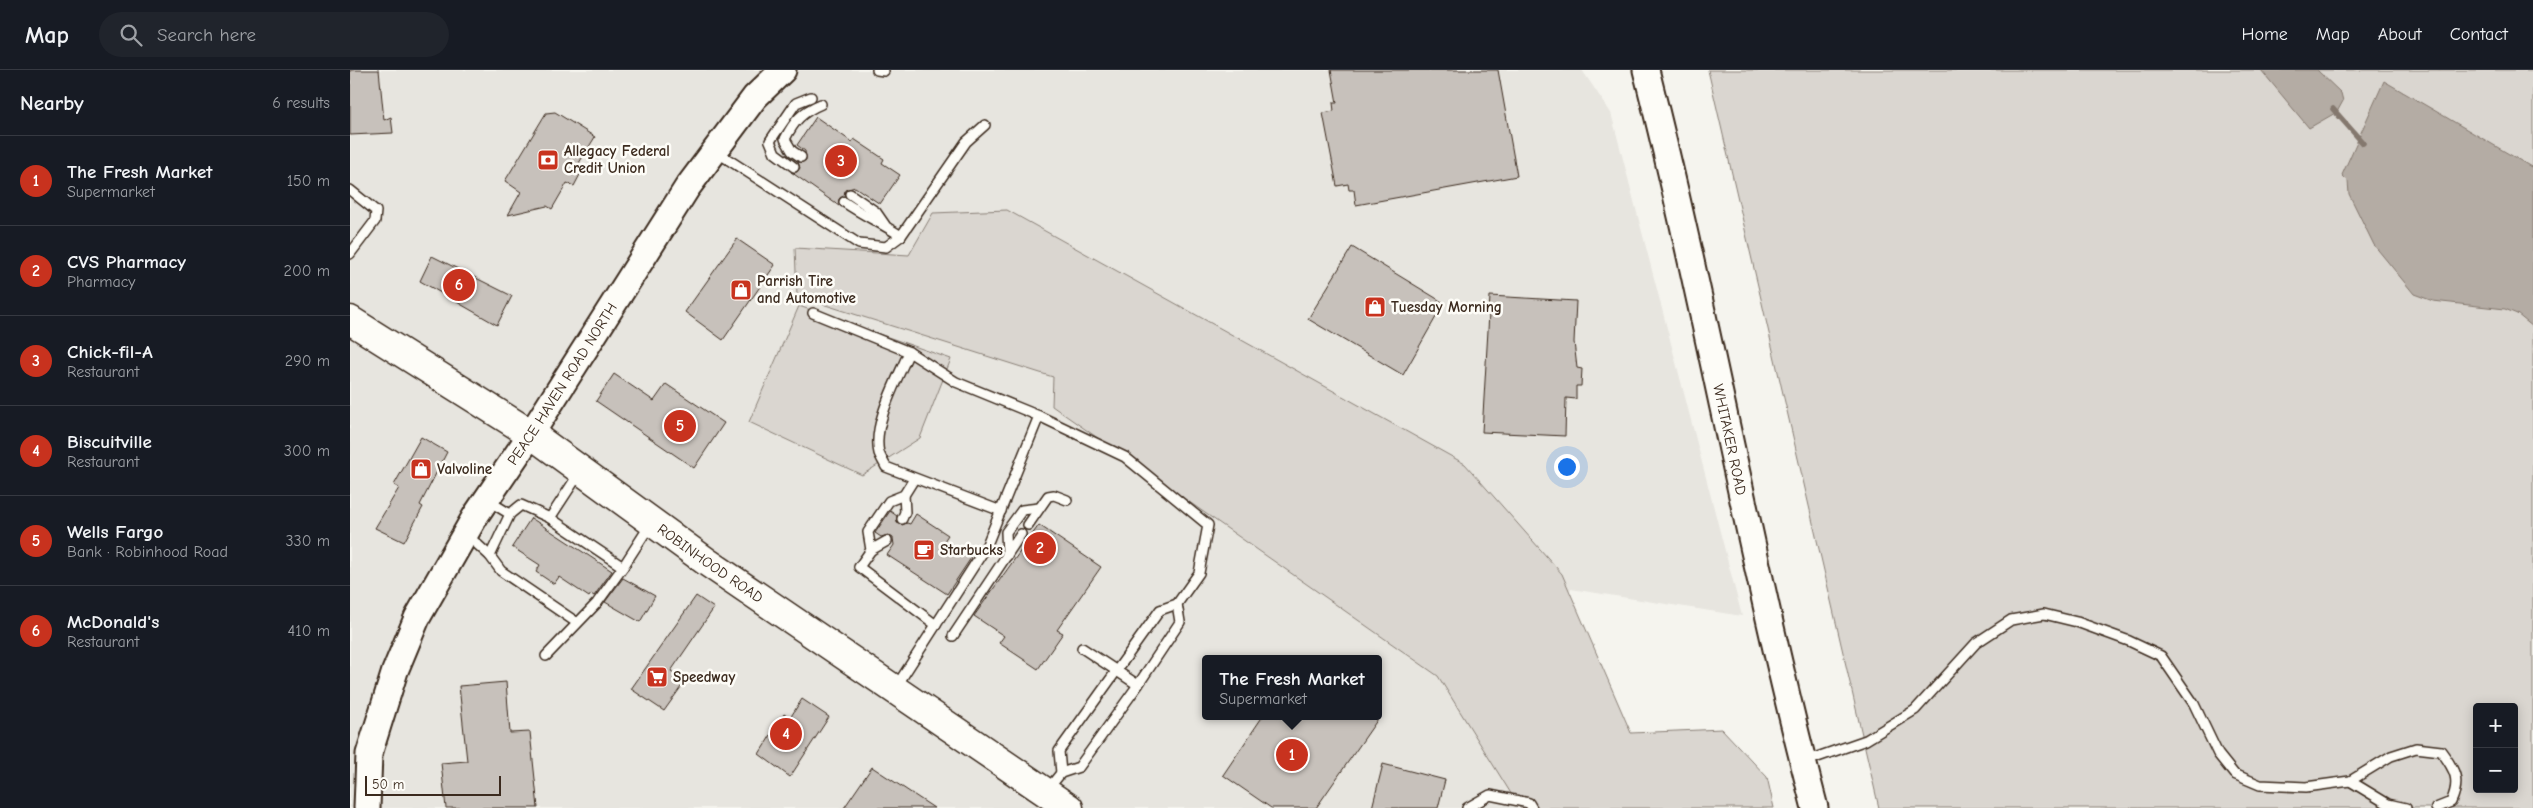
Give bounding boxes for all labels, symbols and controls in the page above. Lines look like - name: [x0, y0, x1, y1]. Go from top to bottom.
- search box: [99, 12, 449, 57]
- text: Map: [25, 21, 69, 49]
- icon: search: [117, 21, 145, 49]
- text: Search here: [157, 24, 256, 46]
- text: Home: [2241, 24, 2288, 45]
- text: Map: [2316, 24, 2350, 45]
- text: About: [2378, 24, 2422, 45]
- text: Contact: [2450, 24, 2508, 45]
- text: Nearby: [20, 91, 84, 115]
- text: 6 results: [272, 94, 330, 112]
- place label: Allegacy Federal Credit Union: [564, 142, 670, 177]
- pin: 3: [825, 142, 857, 180]
- bank icon: Allegacy Federal Credit Union: [536, 148, 560, 172]
- text: The Fresh Market: [67, 161, 213, 183]
- text: 1: [33, 172, 39, 190]
- text: 150 m: [287, 172, 330, 190]
- text: Supermarket: [67, 183, 155, 201]
- text: CVS Pharmacy: [67, 251, 186, 273]
- text: 2: [32, 262, 40, 280]
- text: 200 m: [284, 262, 330, 280]
- pin: 6: [443, 266, 475, 304]
- place label: Parrish Tire and Automotive: [757, 272, 856, 307]
- text: Pharmacy: [67, 273, 136, 291]
- shop icon: Parrish Tire and Automotive: [729, 278, 753, 302]
- shop icon: Tuesday Morning: [1363, 295, 1387, 319]
- place label: Tuesday Morning: [1391, 298, 1502, 316]
- street label: PEACE HAVEN ROAD NORTH: [504, 299, 621, 469]
- text: Chick-fil-A: [67, 341, 153, 363]
- text: 3: [32, 352, 40, 370]
- text: 290 m: [285, 352, 330, 370]
- text: Restaurant: [67, 363, 139, 381]
- street label: WHITAKER ROAD: [1709, 382, 1751, 497]
- pin: 5: [664, 407, 696, 445]
- text: Biscuitville: [67, 431, 152, 453]
- text: 4: [32, 442, 40, 460]
- text: 300 m: [284, 442, 330, 460]
- text: Restaurant: [67, 453, 139, 471]
- your location: [1554, 454, 1580, 480]
- shop icon: Valvoline: [409, 457, 433, 481]
- place label: Valvoline: [437, 460, 492, 478]
- street label: ROBINHOOD ROAD: [654, 520, 767, 607]
- text: Wells Fargo: [67, 521, 163, 543]
- pin: 2: [1024, 529, 1056, 567]
- text: 5: [32, 532, 40, 550]
- text: 330 m: [285, 532, 330, 550]
- cafe icon: Starbucks: [912, 538, 936, 562]
- place label: Starbucks: [940, 541, 1003, 559]
- text: Bank · Robinhood Road: [67, 543, 228, 561]
- text: McDonald's: [67, 611, 159, 633]
- text: 6: [32, 622, 40, 640]
- text: 410 m: [288, 622, 330, 640]
- text: Restaurant: [67, 633, 139, 651]
- popup: [1202, 655, 1382, 720]
- supermarket icon: Speedway: [645, 665, 669, 689]
- place label: Speedway: [673, 668, 735, 686]
- text: The Fresh Market: [1219, 668, 1365, 690]
- text: Supermarket: [1219, 690, 1307, 708]
- map controls: [2473, 703, 2518, 793]
- button: +: [2473, 703, 2518, 748]
- pin: 4: [770, 715, 802, 753]
- pin: 1: [1276, 736, 1308, 774]
- button: −: [2473, 748, 2518, 793]
- scale bar: [365, 773, 501, 796]
- text: 50 m: [372, 776, 404, 793]

